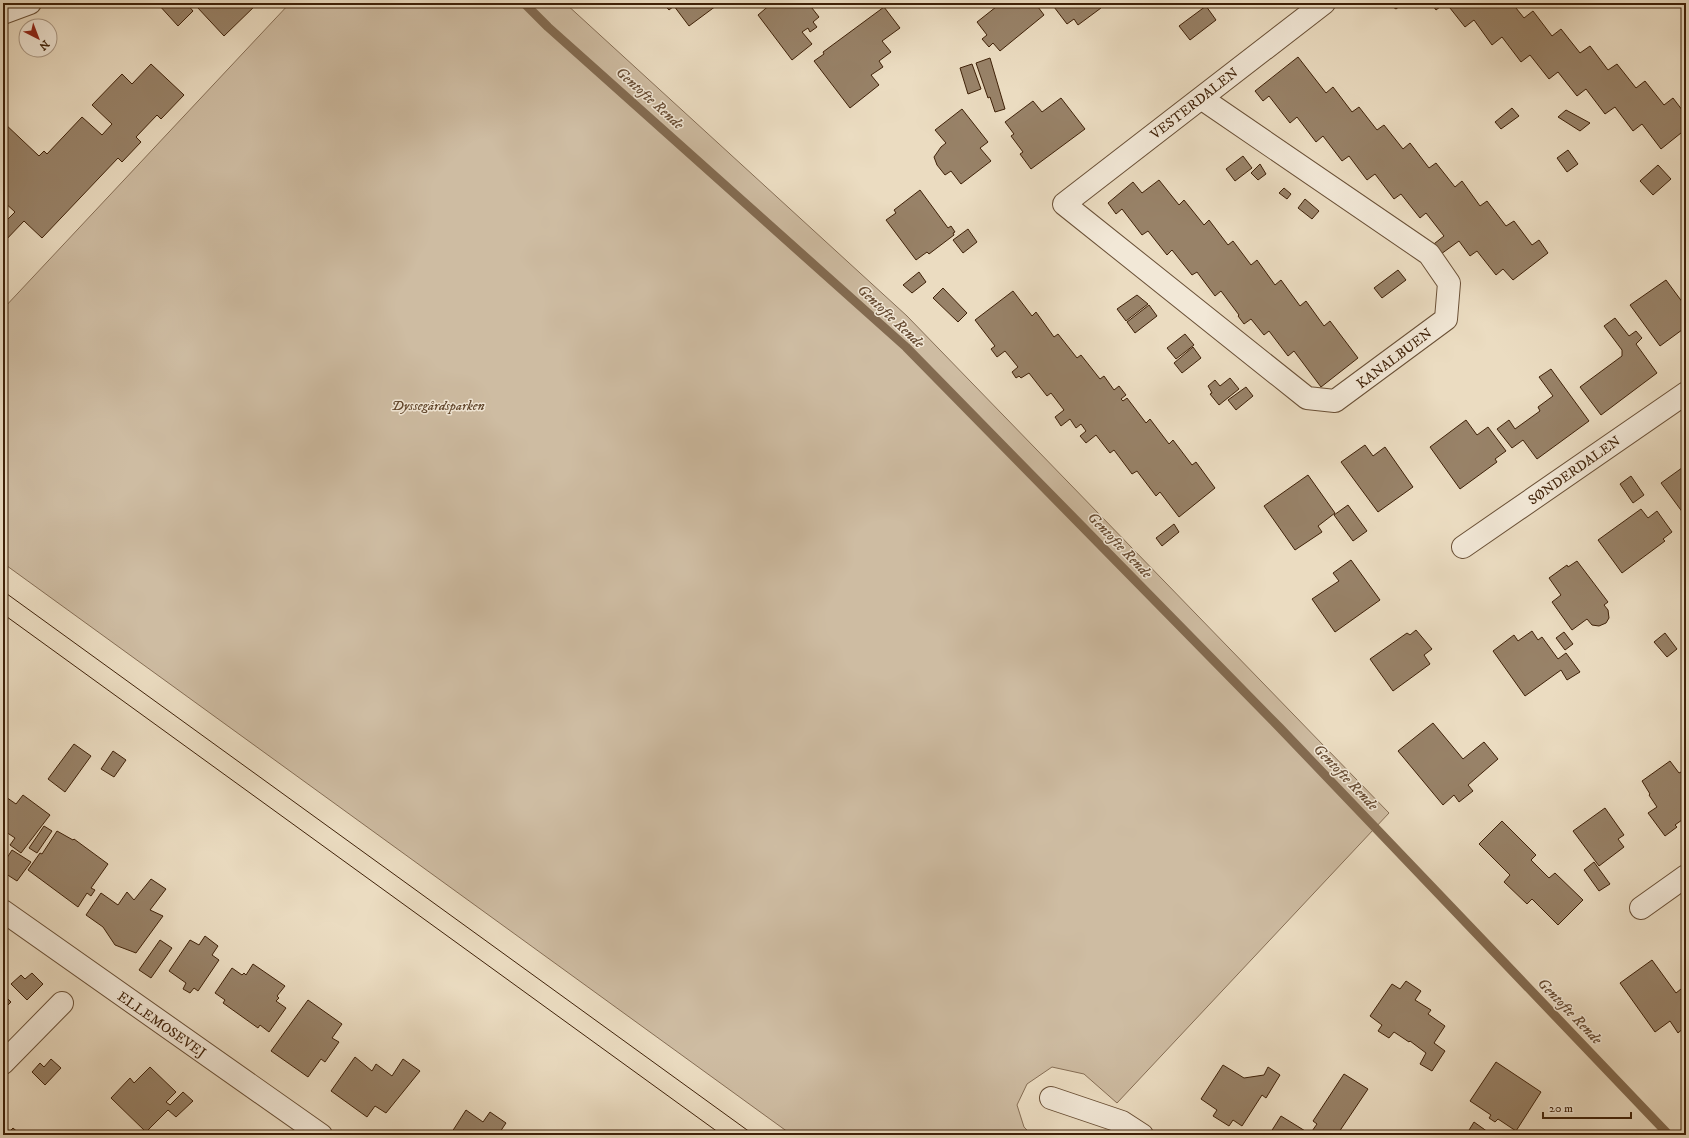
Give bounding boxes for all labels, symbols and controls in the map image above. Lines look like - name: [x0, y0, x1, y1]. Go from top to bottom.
- north arrow: [18, 18, 58, 58]
- text: N: [36, 36, 52, 53]
- water label: Gentofte Rende: [612, 63, 688, 134]
- street label: VESTERDALEN: [1146, 64, 1243, 144]
- water label: Gentofte Rende: [853, 280, 929, 353]
- street label: KANALBUEN: [1353, 324, 1436, 393]
- park label: Dyssegårdsparken: [391, 397, 485, 415]
- street label: SØNDERDALEN: [1525, 432, 1625, 509]
- water label: Gentofte Rende: [1083, 508, 1157, 583]
- water label: Gentofte Rende: [1309, 740, 1383, 815]
- water label: Gentofte Rende: [1533, 974, 1607, 1049]
- street label: ELLEMOSEVEJ: [114, 988, 210, 1062]
- scale bar: [1543, 1094, 1631, 1120]
- text: 20 m: [1549, 1101, 1573, 1116]

